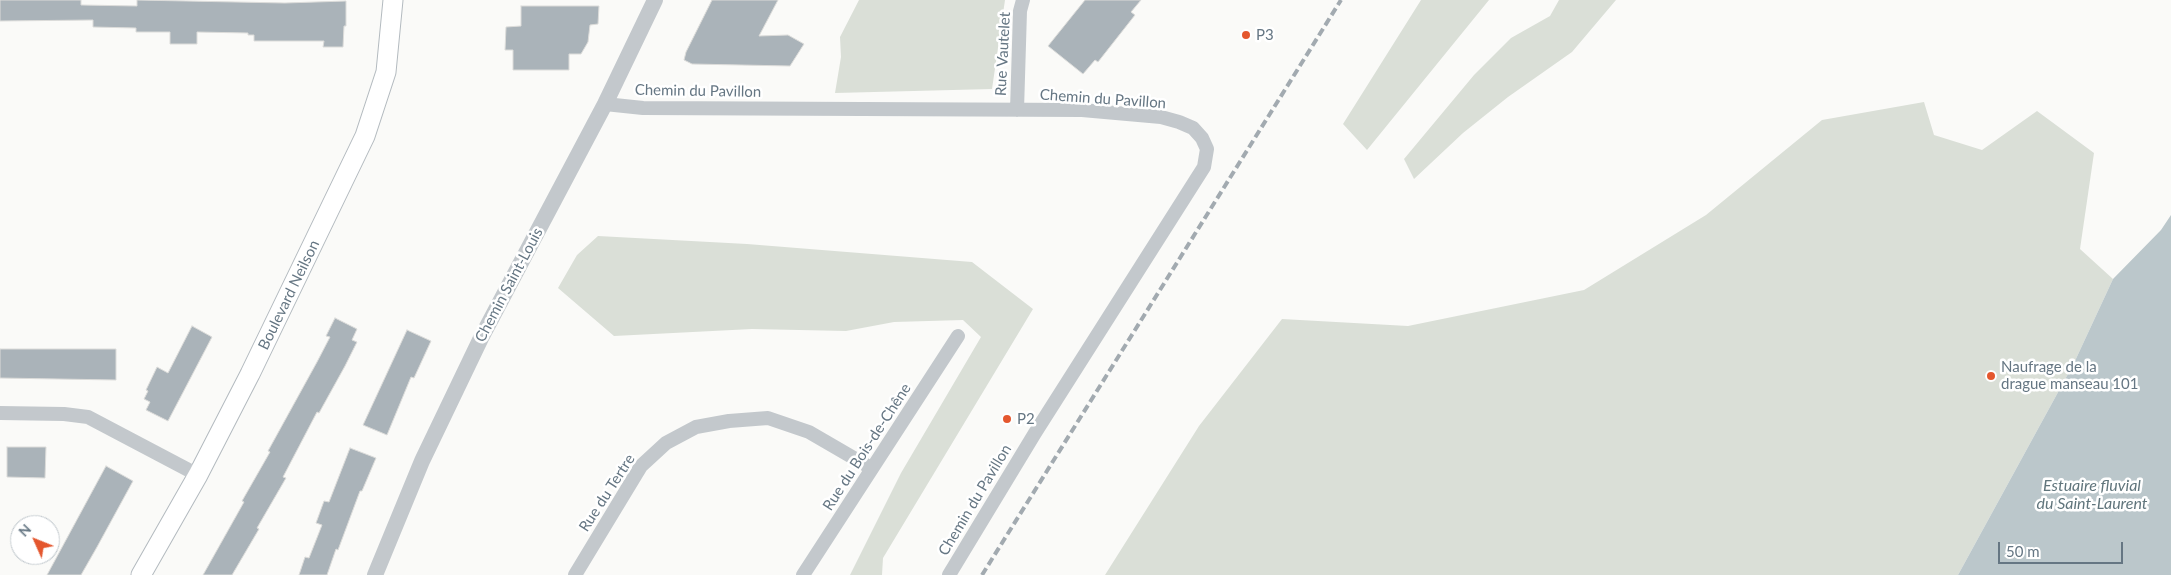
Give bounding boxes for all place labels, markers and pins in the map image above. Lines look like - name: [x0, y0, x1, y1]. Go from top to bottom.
- place label: P3: [1256, 26, 1274, 44]
- marker: P3: [1240, 29, 1252, 41]
- place label: Naufrage de la drague manseau 101: [2001, 358, 2138, 393]
- marker: Naufrage de la drague manseau 101: [1985, 370, 1997, 382]
- place label: P2: [1017, 410, 1035, 428]
- marker: P2: [1001, 413, 1013, 425]

